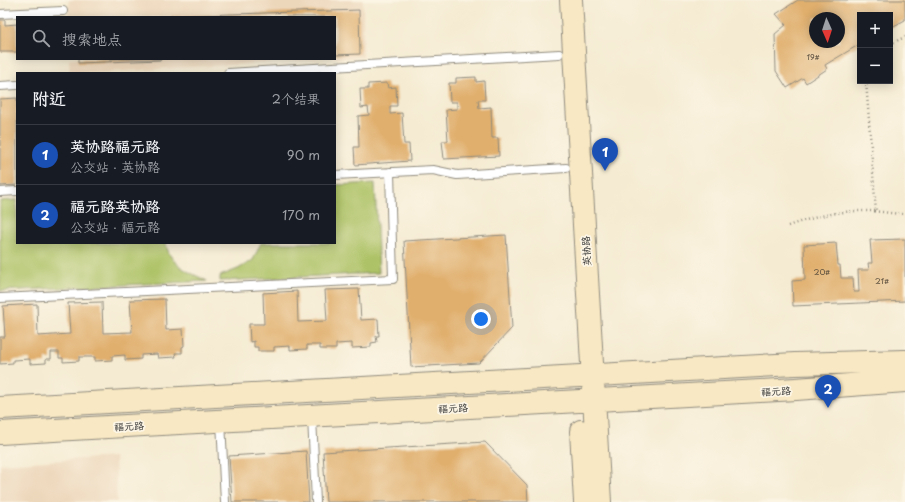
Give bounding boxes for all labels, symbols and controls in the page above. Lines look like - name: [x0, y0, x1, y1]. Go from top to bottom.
- north arrow: [809, 12, 845, 48]
- map controls: [857, 12, 893, 84]
- button: +: [857, 12, 893, 48]
- search box: [16, 16, 336, 60]
- icon: search: [30, 27, 52, 49]
- text: 搜索地点: [62, 27, 122, 50]
- button: −: [857, 48, 893, 84]
- house number: 19#: [806, 51, 820, 63]
- text: 附近: [32, 85, 66, 111]
- text: 2个结果: [272, 89, 320, 108]
- text: 英协路福元路: [70, 134, 160, 157]
- pin: 1: [592, 138, 618, 171]
- text: 1: [42, 145, 48, 164]
- text: 90 m: [287, 145, 320, 164]
- text: 公交站 · 英协路: [70, 157, 160, 176]
- text: 福元路英协路: [70, 194, 160, 217]
- text: 2: [40, 205, 50, 224]
- text: 170 m: [282, 205, 320, 224]
- text: 公交站 · 福元路: [70, 217, 160, 236]
- street label: 英协路: [577, 236, 594, 266]
- house number: 20#: [814, 266, 830, 278]
- house number: 21#: [875, 275, 889, 287]
- your location: [471, 309, 491, 329]
- pin: 2: [815, 375, 841, 408]
- street label: 福元路: [761, 382, 791, 399]
- street label: 福元路: [438, 399, 468, 416]
- street label: 福元路: [114, 417, 144, 434]

